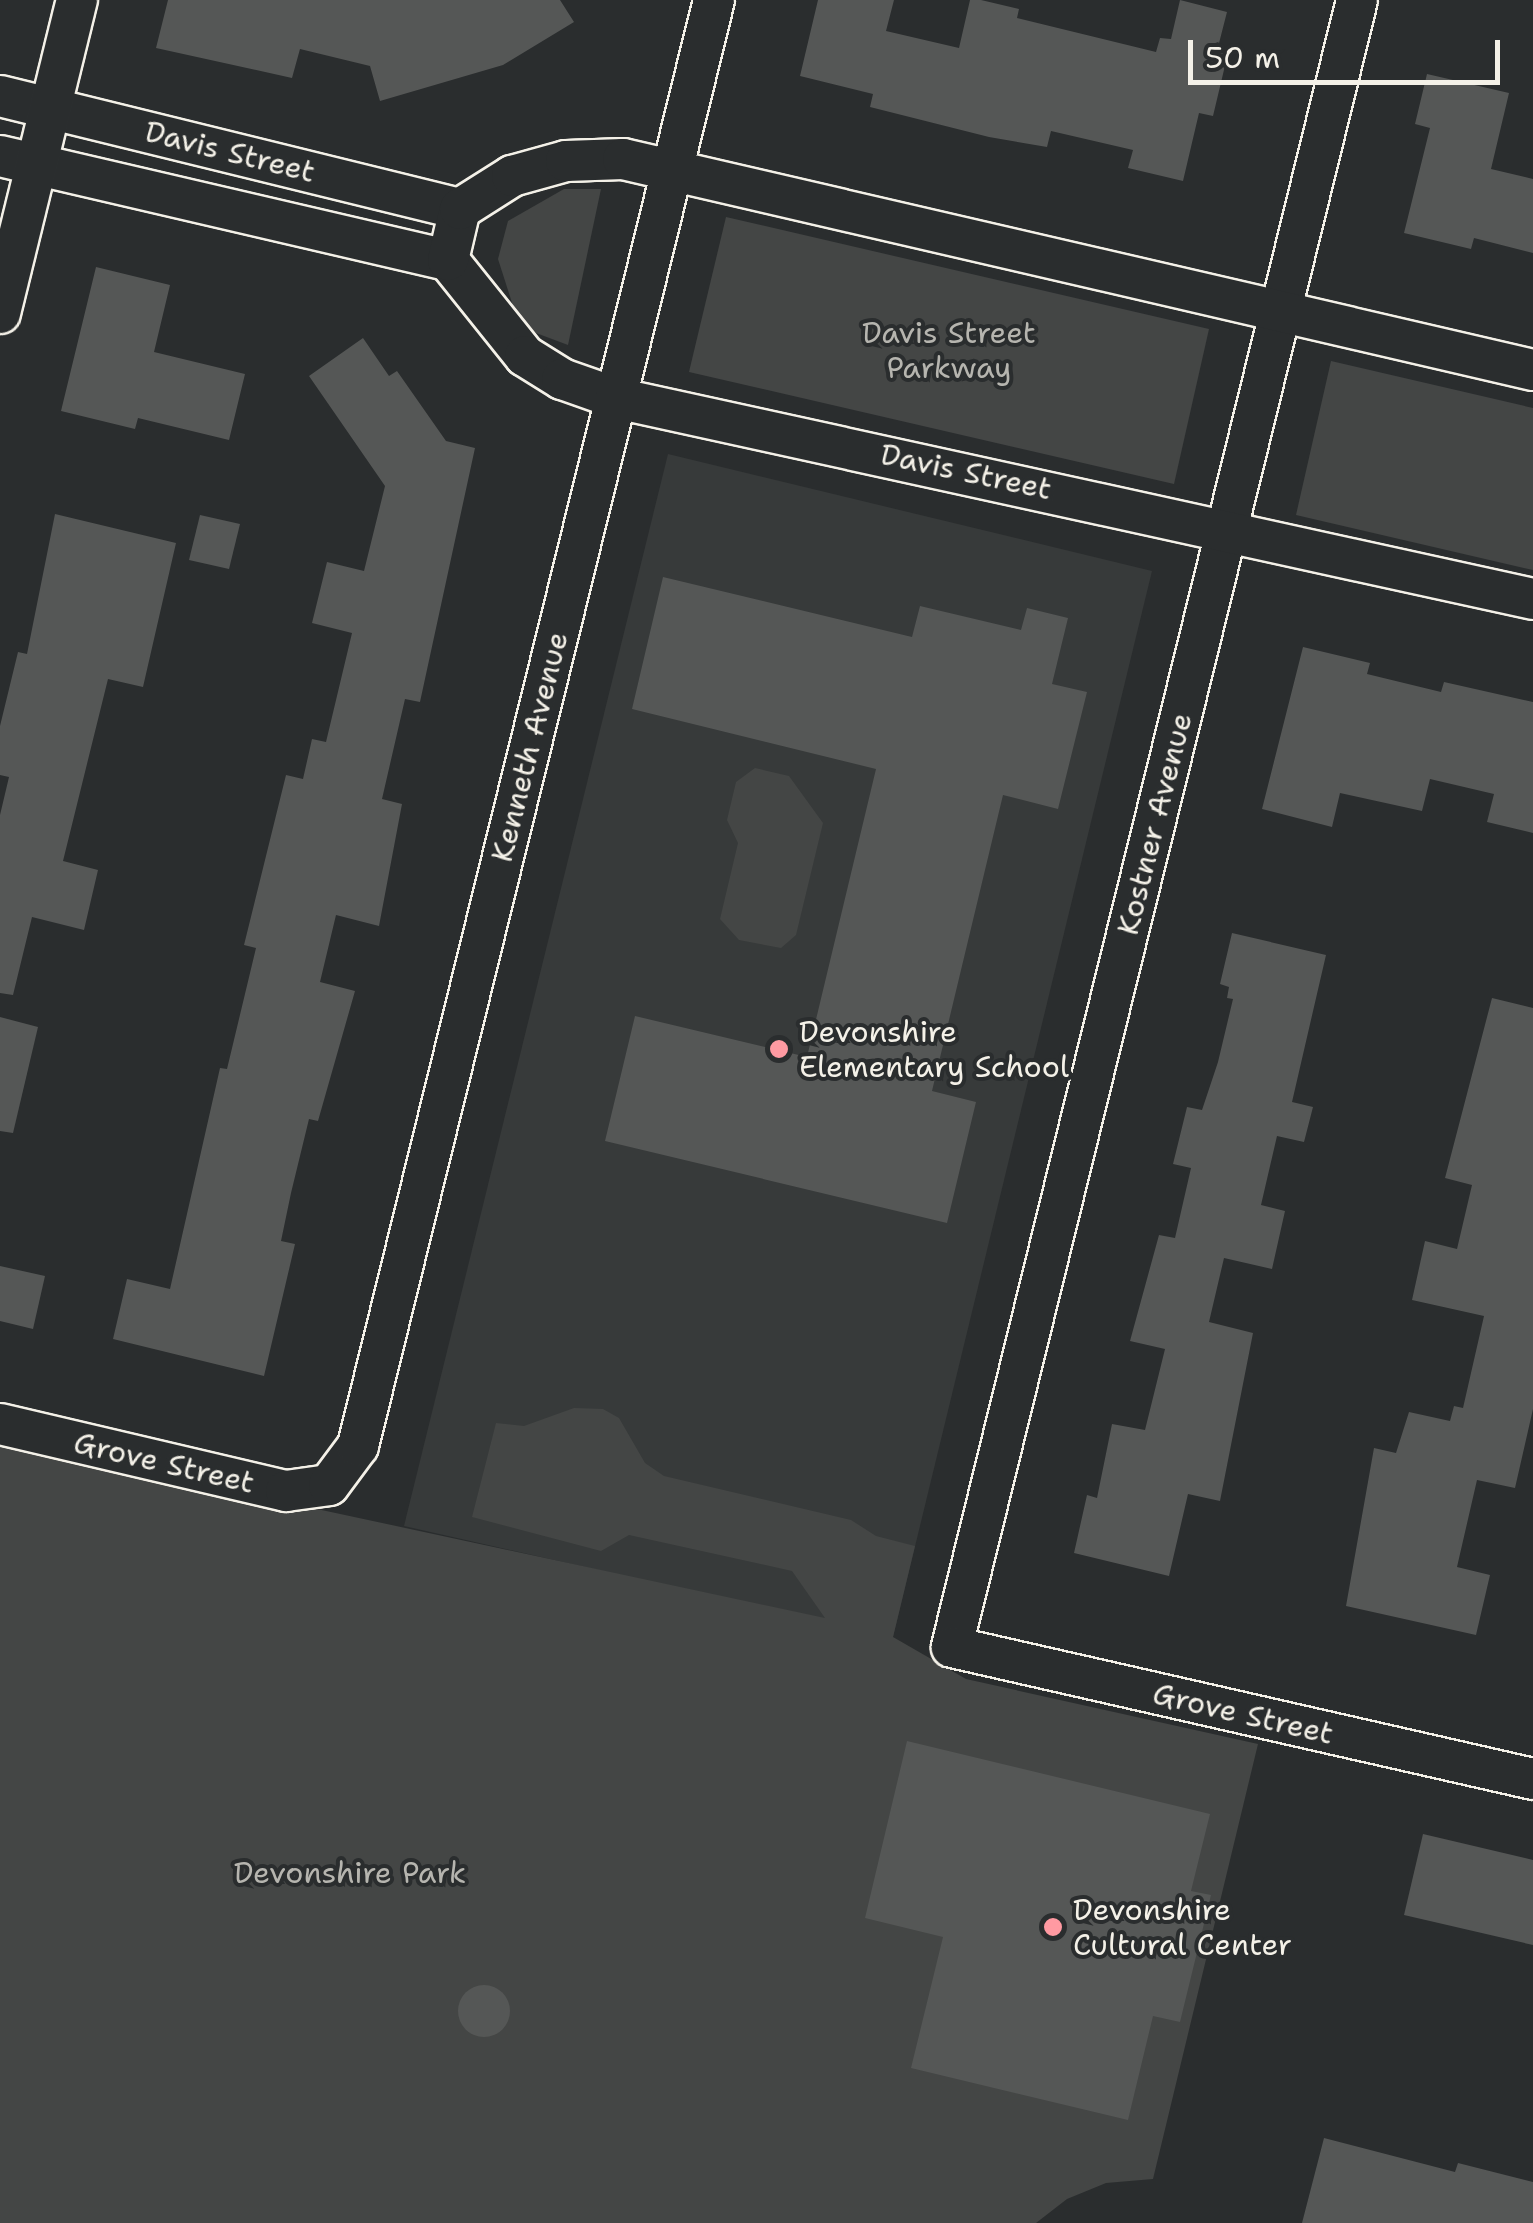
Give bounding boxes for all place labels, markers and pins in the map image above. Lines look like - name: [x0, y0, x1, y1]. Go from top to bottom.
- place label: Devonshire Elementary School: [799, 1014, 1069, 1084]
- marker: Devonshire Elementary School: [768, 1038, 790, 1060]
- place label: Devonshire Cultural Center: [1073, 1892, 1292, 1962]
- marker: Devonshire Cultural Center: [1042, 1916, 1064, 1938]

